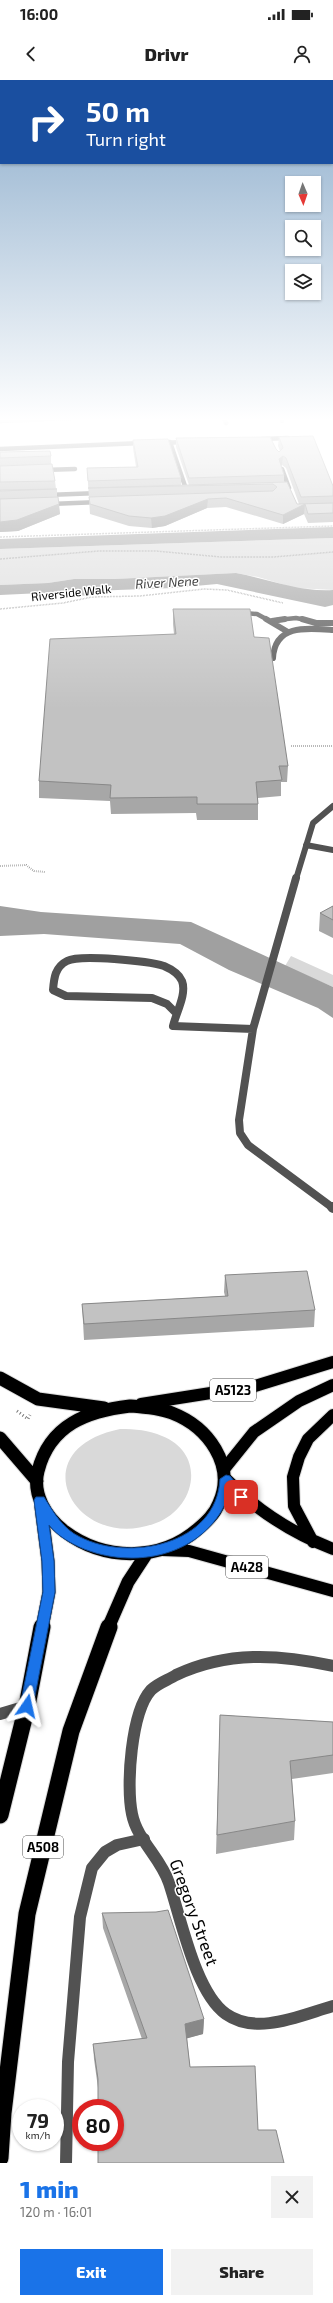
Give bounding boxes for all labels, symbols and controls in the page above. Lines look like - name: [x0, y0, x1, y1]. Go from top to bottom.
- text: 16:00: [20, 5, 58, 23]
- icon: back: [20, 43, 42, 65]
- text: Drivr: [144, 43, 189, 65]
- icon: person: [291, 43, 313, 65]
- text: 50 m: [86, 94, 150, 128]
- icon: right: [20, 96, 72, 148]
- text: Turn right: [86, 128, 166, 150]
- north arrow: [285, 176, 321, 212]
- map controls: [285, 176, 321, 300]
- button: search: [285, 220, 321, 256]
- button: layers: [285, 264, 321, 300]
- water label: River Nene: [135, 572, 199, 592]
- street label: Riverside Walk: [30, 581, 112, 603]
- road number: A5123: [210, 1379, 256, 1401]
- pin: [224, 1480, 258, 1514]
- icon: arrive: [230, 1486, 252, 1508]
- road number: A428: [226, 1556, 268, 1578]
- position arrow: [6, 1685, 48, 1727]
- road number: A508: [23, 1836, 63, 1858]
- street label: Gregory Street: [166, 1856, 224, 1969]
- speed limit sign: 80: [72, 2099, 124, 2151]
- text: 79: [27, 2108, 49, 2132]
- text: km/h: [26, 2129, 50, 2141]
- text: 1 min: [20, 2174, 79, 2203]
- button: close: [271, 2176, 313, 2218]
- text: 120 m · 16:01: [20, 2204, 92, 2220]
- button: Exit: [20, 2249, 163, 2295]
- button: Share: [171, 2249, 313, 2295]

